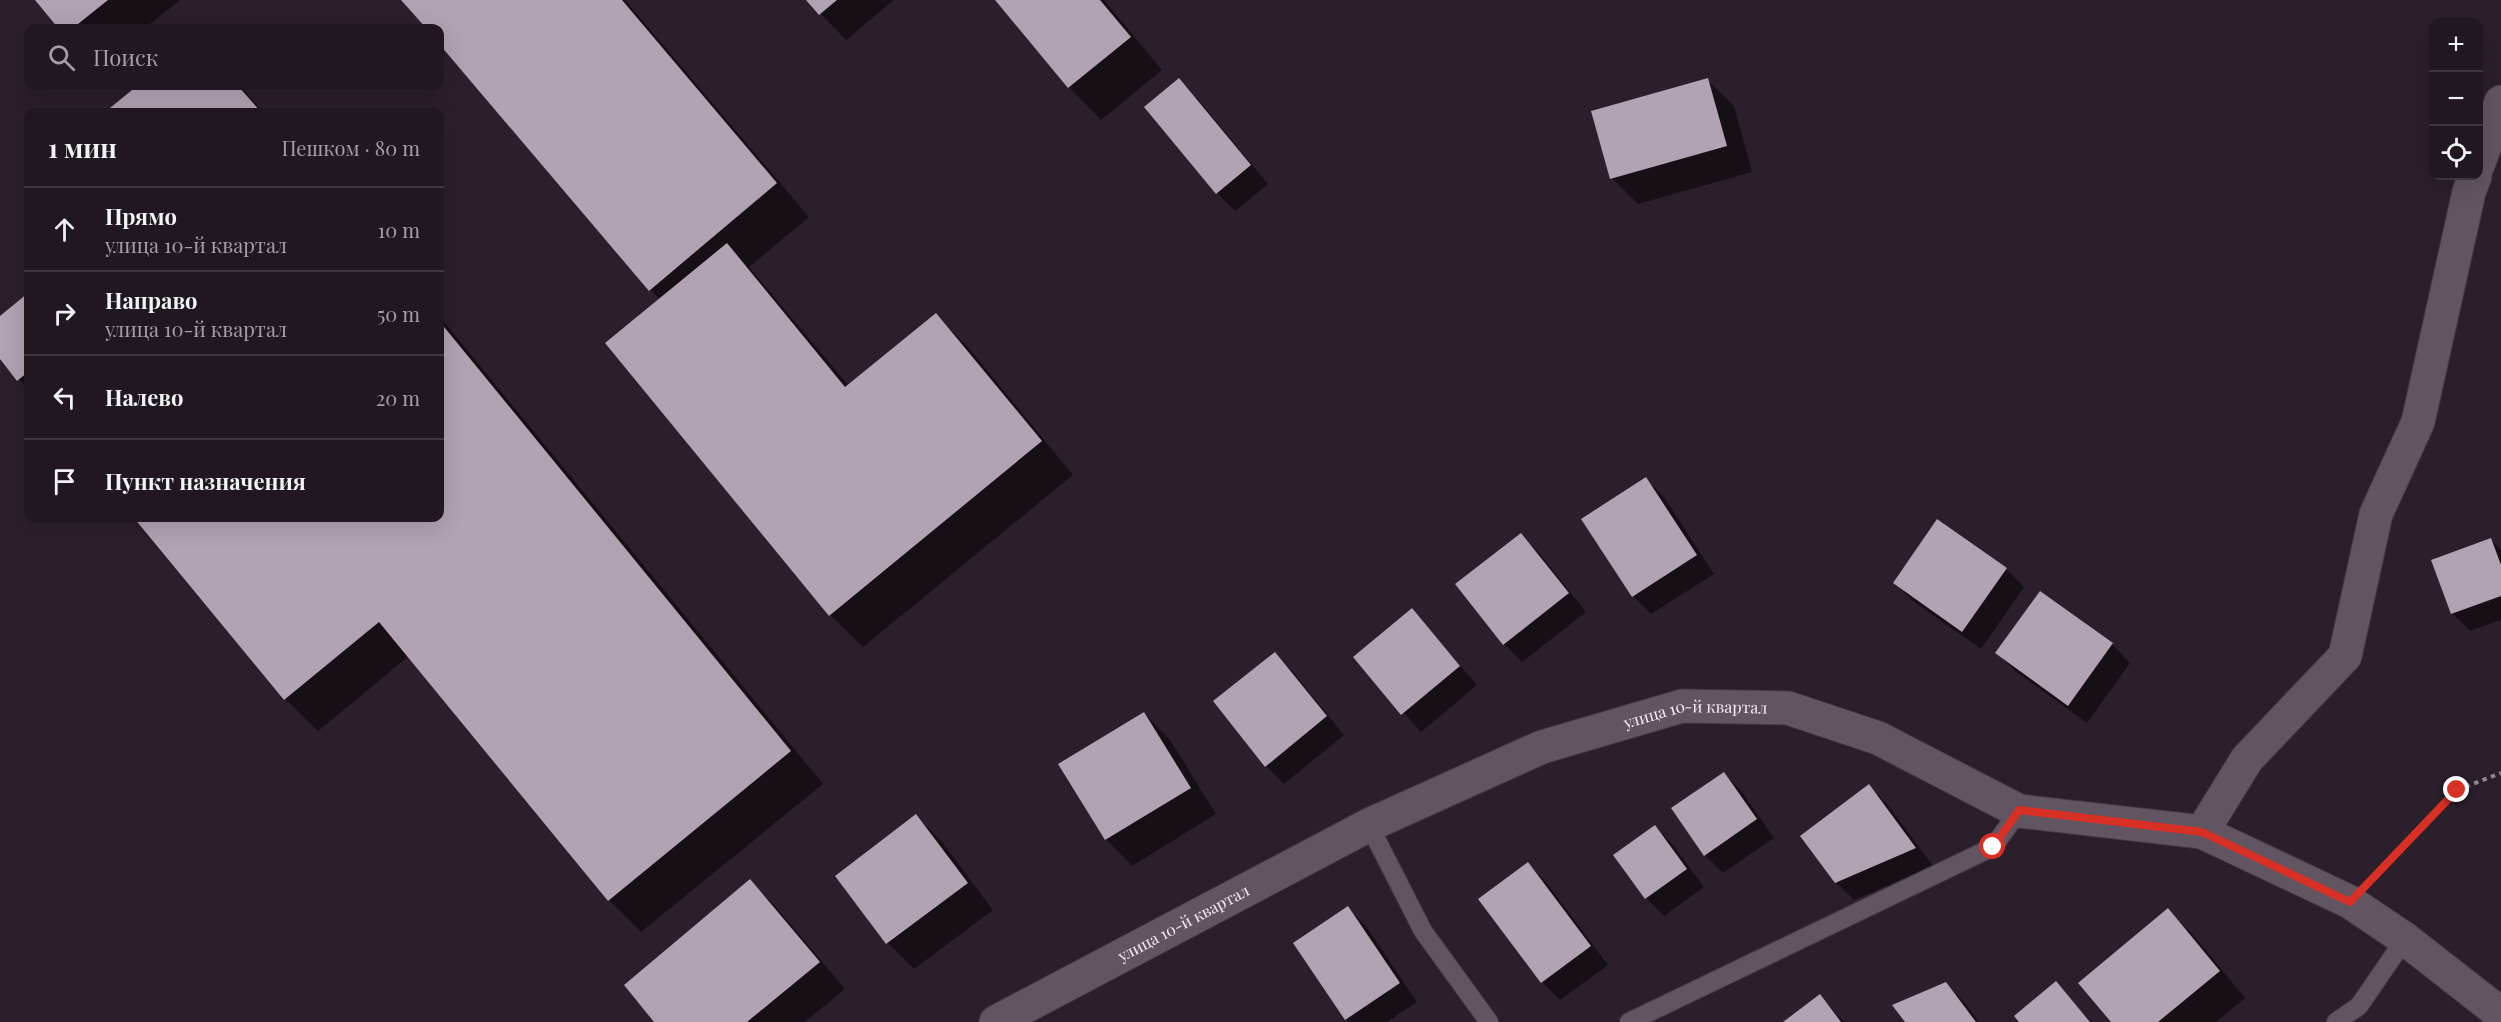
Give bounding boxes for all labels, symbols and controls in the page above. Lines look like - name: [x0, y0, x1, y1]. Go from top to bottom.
- map controls: [2429, 18, 2483, 180]
- button: +: [2429, 18, 2483, 72]
- search box: [24, 24, 444, 90]
- icon: search: [45, 41, 78, 74]
- text: Поиск: [93, 42, 158, 72]
- button: −: [2429, 72, 2483, 126]
- button: locate: [2429, 126, 2483, 180]
- text: 1 мин: [48, 130, 117, 165]
- text: Пешком · 80 m: [282, 134, 420, 161]
- text: Прямо: [105, 201, 177, 231]
- icon: ahead: [48, 213, 81, 246]
- text: 10 m: [378, 216, 420, 243]
- text: улица 10-й квартал: [105, 231, 287, 258]
- text: Направо: [105, 285, 198, 315]
- icon: right: [48, 297, 81, 330]
- text: 50 m: [377, 300, 420, 327]
- text: улица 10-й квартал: [105, 315, 287, 342]
- icon: left: [48, 381, 81, 414]
- text: Налево: [105, 382, 183, 412]
- text: 20 m: [376, 384, 420, 411]
- icon: arrive: [48, 465, 81, 498]
- text: Пункт назначения: [105, 466, 306, 496]
- street label: улица 10-й квартал: [1620, 695, 1768, 733]
- route end: [2443, 776, 2469, 802]
- route start: [1979, 833, 2005, 859]
- street label: улица 10-й квартал: [1113, 879, 1253, 966]

